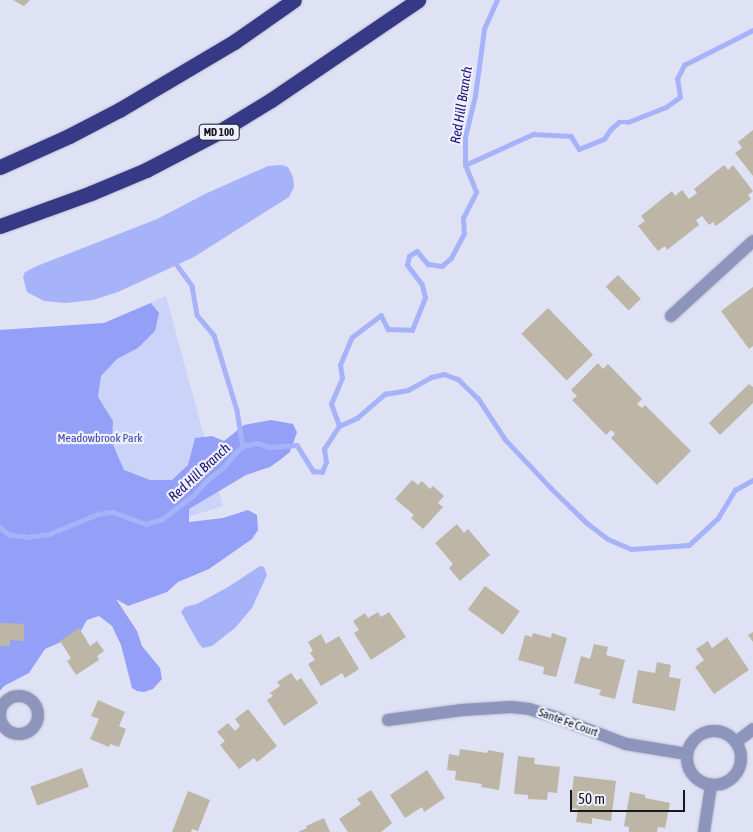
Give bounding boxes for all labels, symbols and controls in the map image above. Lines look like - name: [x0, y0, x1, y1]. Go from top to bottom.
- water label: Red Hill Branch: [447, 65, 475, 145]
- road number: MD 100: [198, 124, 240, 140]
- park label: Meadowbrook Park: [58, 432, 142, 446]
- water label: Red Hill Branch: [165, 439, 233, 505]
- street label: Sante Fe Court: [536, 706, 600, 740]
- scale bar: [573, 780, 688, 812]
- text: 50 m: [578, 790, 605, 807]

